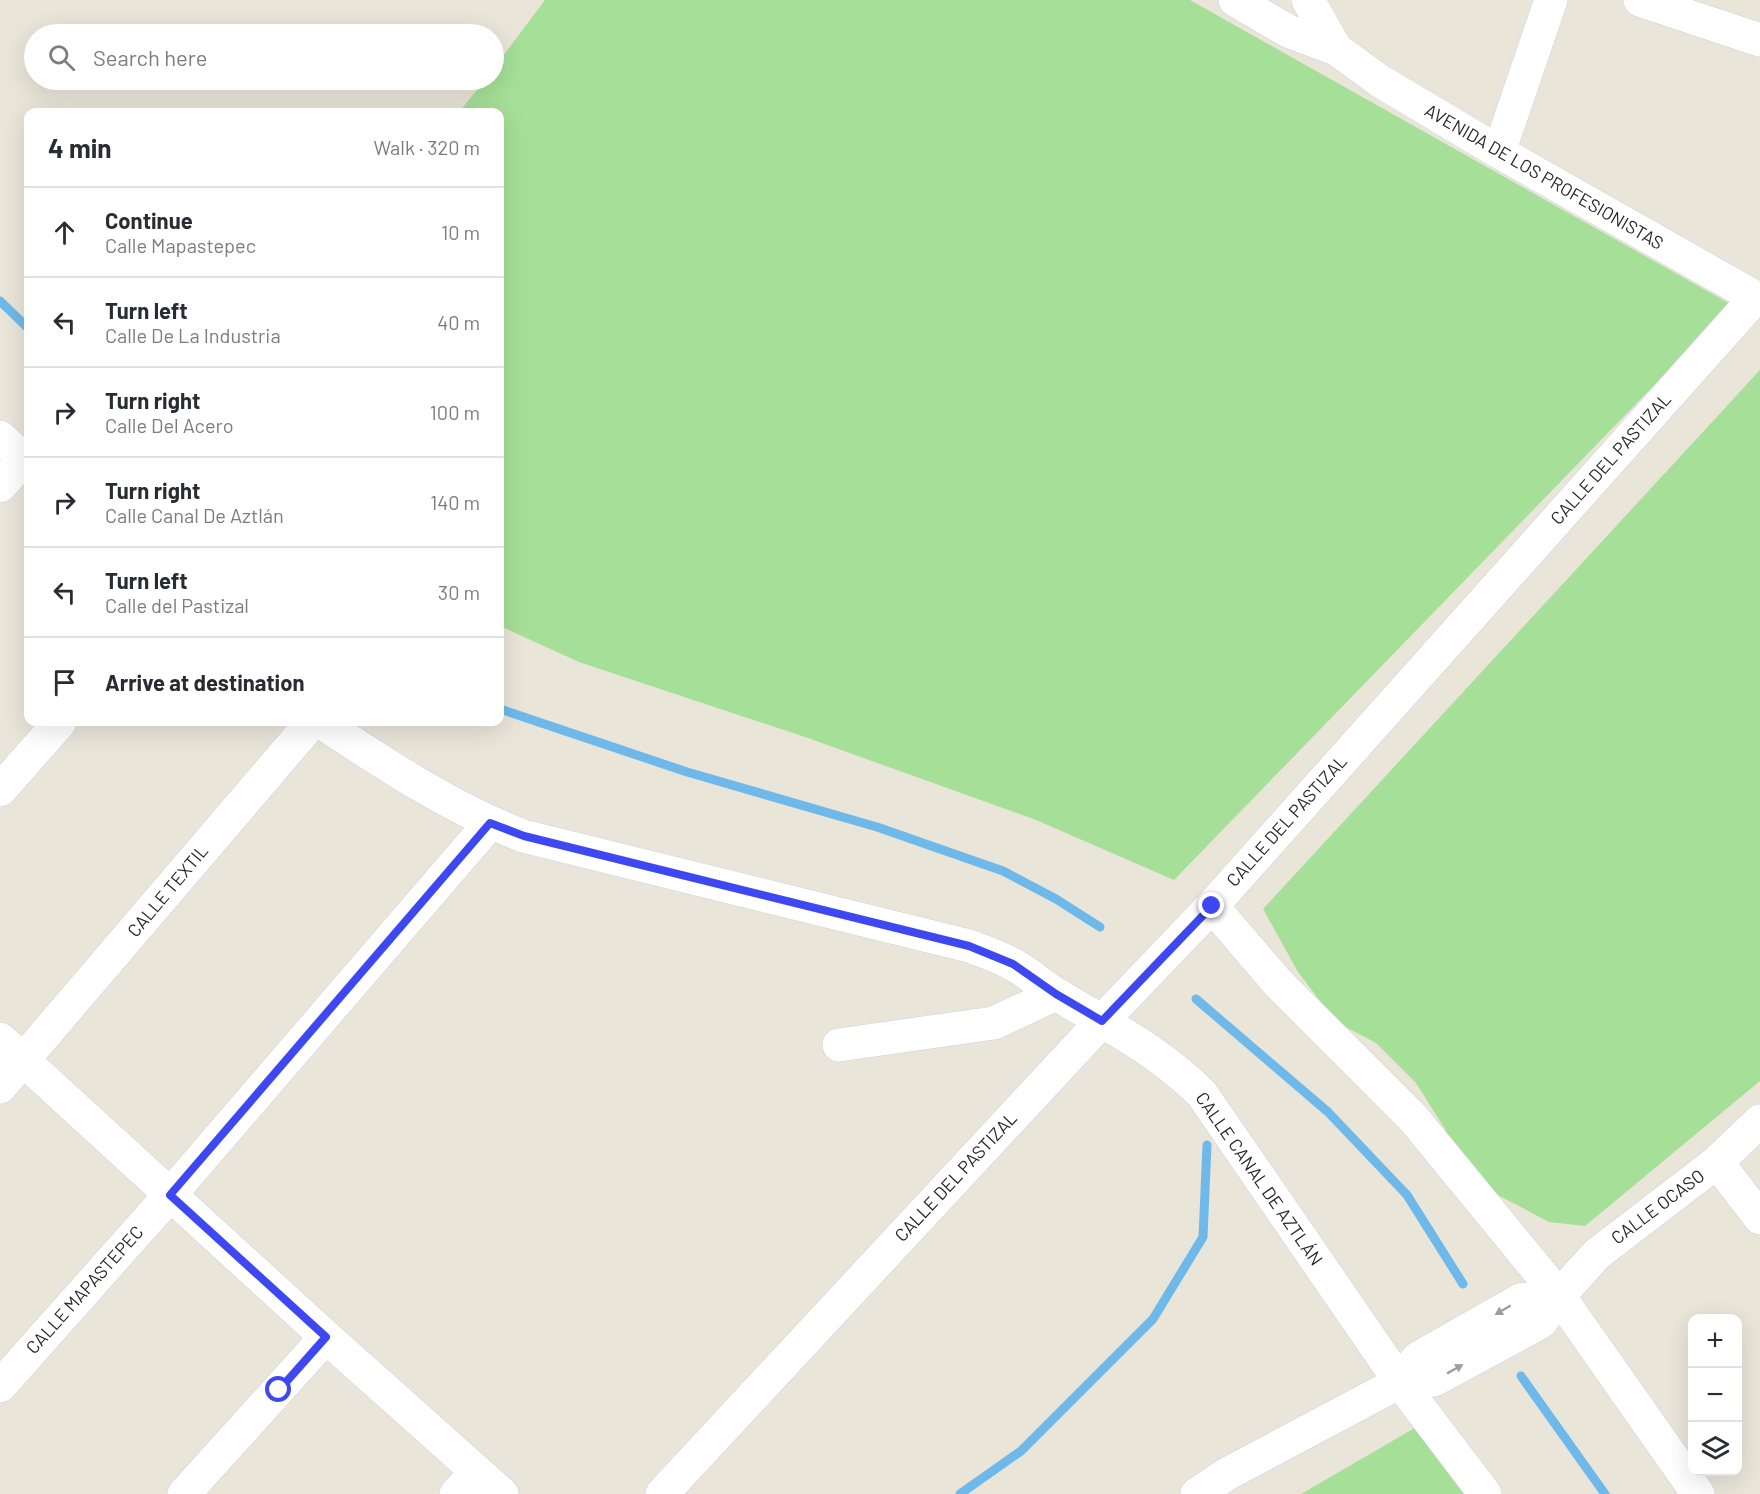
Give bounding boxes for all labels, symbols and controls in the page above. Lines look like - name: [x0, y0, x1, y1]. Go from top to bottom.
- search box: [24, 24, 504, 90]
- icon: search: [45, 41, 78, 74]
- text: Search here: [93, 44, 207, 70]
- street label: AVENIDA DE LOS PROFESIONISTAS: [1421, 99, 1668, 254]
- text: 4 min: [48, 132, 112, 163]
- text: Walk · 320 m: [373, 135, 480, 159]
- text: Continue: [105, 207, 193, 233]
- icon: ahead: [48, 216, 81, 249]
- text: 10 m: [441, 220, 480, 244]
- text: Calle Mapastepec: [105, 233, 256, 257]
- text: Turn left: [105, 297, 188, 323]
- icon: left: [48, 306, 81, 339]
- text: 40 m: [437, 310, 480, 334]
- text: Calle De La Industria: [105, 323, 281, 347]
- text: Turn right: [105, 387, 200, 413]
- street label: CALLE DEL PASTIZAL: [1545, 388, 1675, 529]
- icon: right: [48, 396, 81, 429]
- text: 100 m: [430, 400, 480, 424]
- text: Calle Del Acero: [105, 413, 234, 437]
- text: Turn right: [105, 477, 200, 503]
- icon: right: [48, 486, 81, 519]
- text: 140 m: [430, 490, 480, 514]
- text: Calle Canal De Aztlán: [105, 503, 284, 527]
- text: Turn left: [105, 567, 188, 593]
- icon: left: [48, 576, 81, 609]
- text: 30 m: [438, 580, 480, 604]
- text: Calle del Pastizal: [105, 593, 249, 617]
- icon: arrive: [48, 666, 81, 699]
- text: Arrive at destination: [105, 669, 304, 695]
- street label: CALLE DEL PASTIZAL: [1221, 750, 1351, 891]
- street label: CALLE TEXTIL: [122, 840, 212, 941]
- route end: [1198, 892, 1224, 918]
- street label: CALLE CANAL DE AZTLÁN: [1192, 1087, 1328, 1269]
- street label: CALLE DEL PASTIZAL: [890, 1107, 1021, 1246]
- street label: CALLE OCASO: [1607, 1164, 1708, 1248]
- street label: CALLE MAPASTEPEC: [21, 1221, 148, 1358]
- one-way arrow: [1494, 1305, 1511, 1315]
- map controls: [1688, 1314, 1742, 1476]
- button: +: [1688, 1314, 1742, 1368]
- one-way arrow: [1447, 1364, 1464, 1374]
- button: −: [1688, 1368, 1742, 1422]
- route start: [265, 1376, 291, 1402]
- button: layers: [1688, 1422, 1742, 1476]

